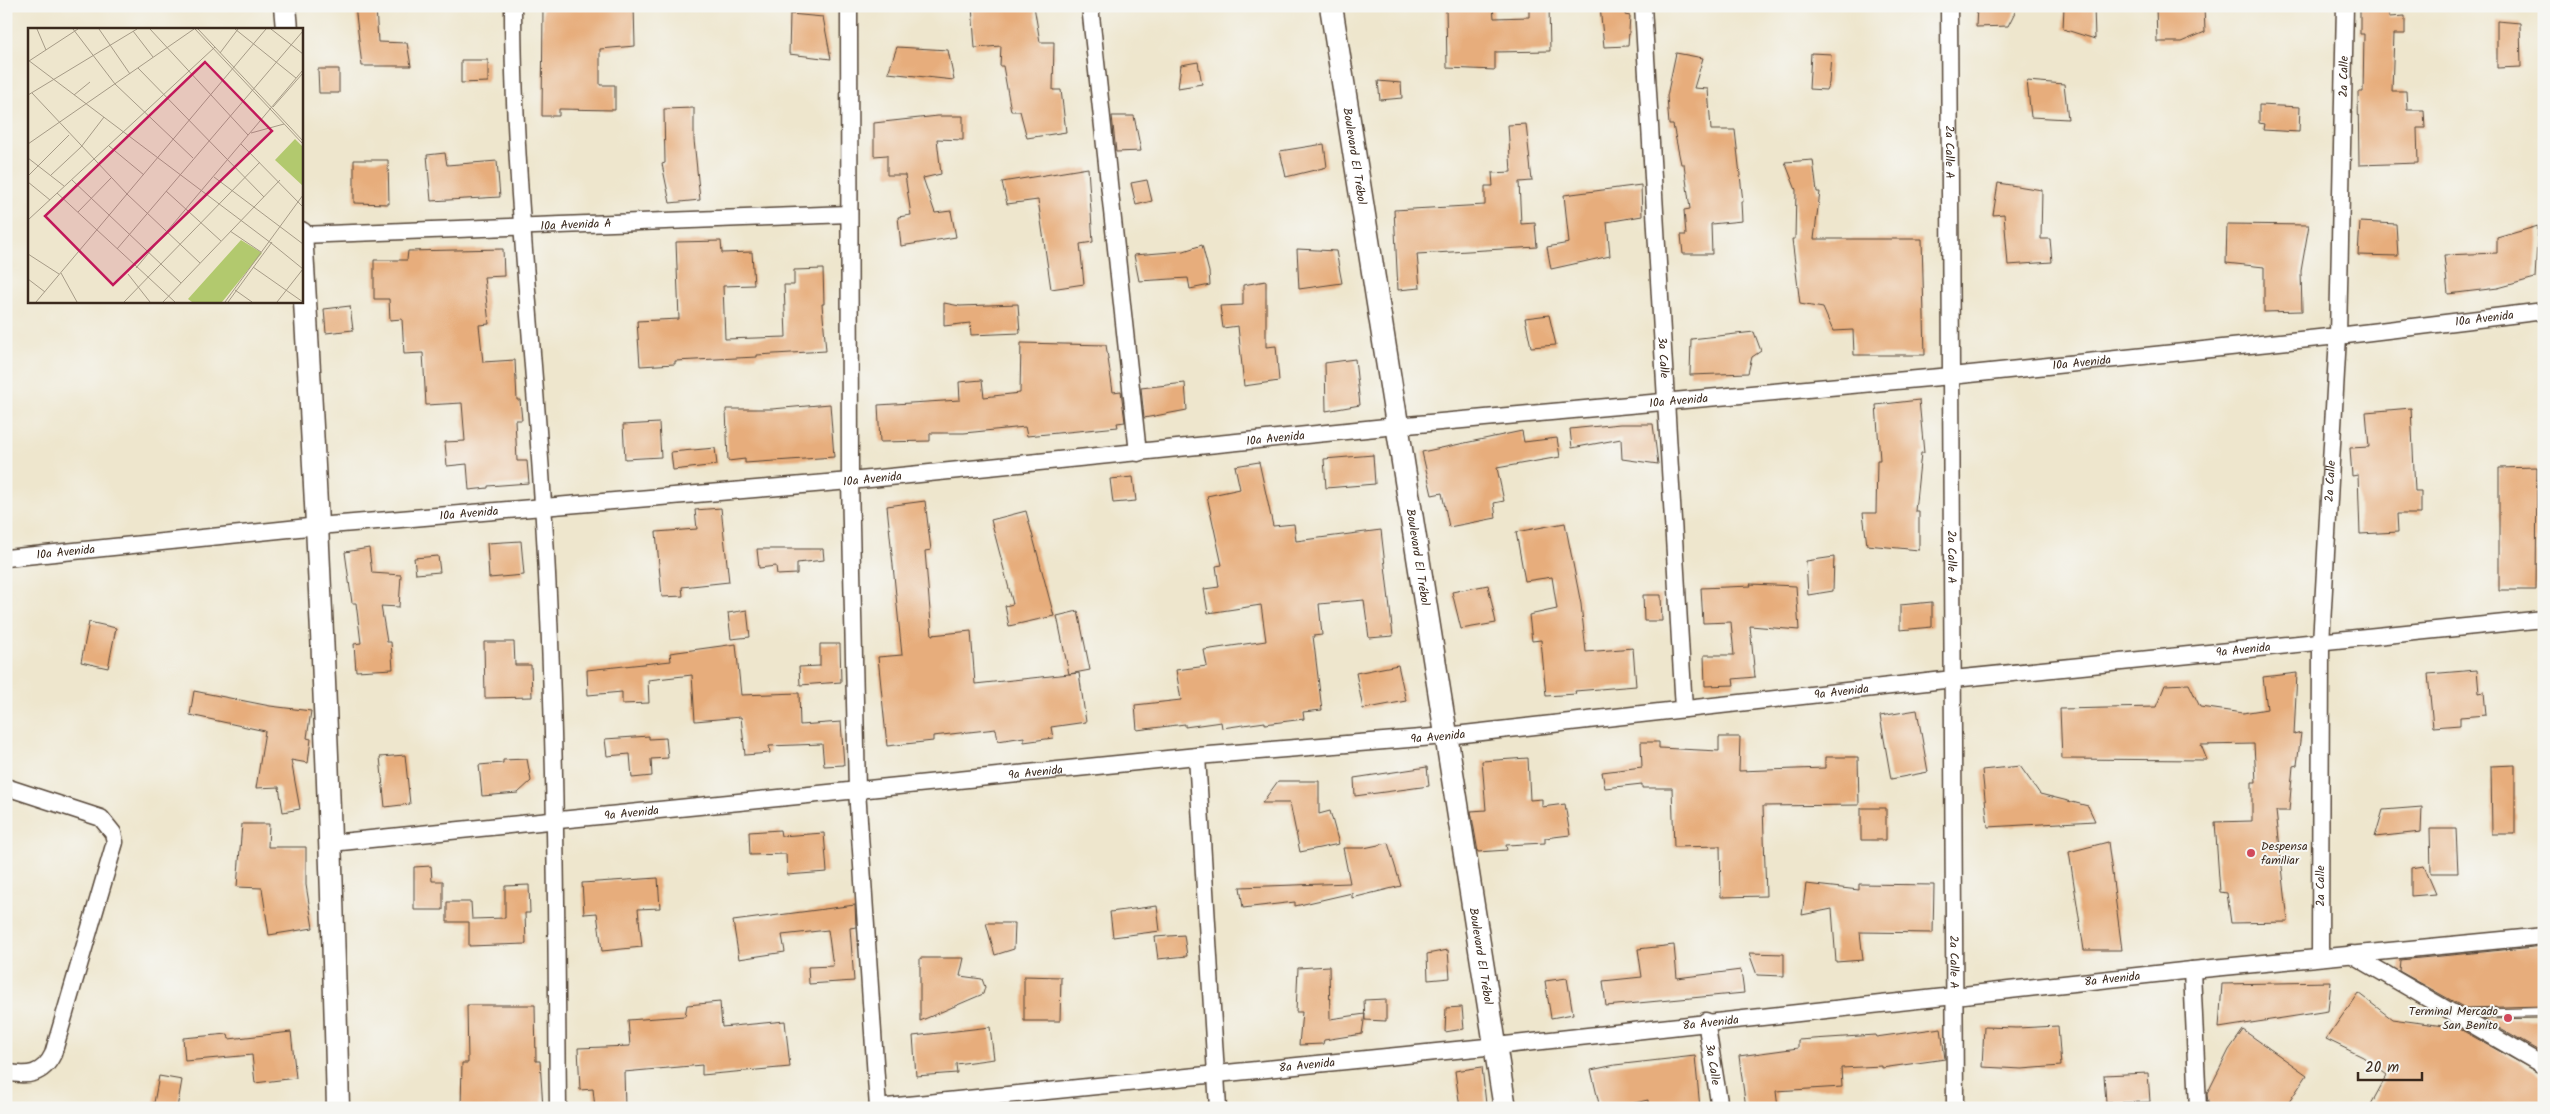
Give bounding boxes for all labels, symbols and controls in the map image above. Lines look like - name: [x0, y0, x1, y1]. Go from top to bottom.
- inset map: [28, 28, 302, 302]
- street label: 2a Calle: [2334, 55, 2354, 98]
- street label: Boulevard El Trébol: [1337, 106, 1371, 206]
- street label: 2a Calle A: [1940, 125, 1959, 179]
- street label: 10a Avenida A: [540, 214, 612, 236]
- street label: 10a Avenida: [2454, 306, 2515, 332]
- street label: 3a Calle: [1652, 336, 1674, 379]
- street label: 10a Avenida: [2052, 350, 2112, 375]
- street label: 10a Avenida: [1648, 389, 1709, 413]
- street label: 10a Avenida: [1245, 426, 1306, 451]
- street label: 2a Calle: [2320, 459, 2341, 503]
- street label: 10a Avenida: [842, 467, 903, 492]
- street label: 10a Avenida: [439, 502, 499, 526]
- street label: Boulevard El Trébol: [1401, 507, 1435, 607]
- street label: 2a Calle A: [1942, 530, 1961, 584]
- street label: 10a Avenida: [35, 540, 96, 565]
- street label: 9a Avenida: [2215, 638, 2272, 662]
- street label: 9a Avenida: [1813, 679, 1870, 705]
- street label: 9a Avenida: [1410, 725, 1467, 749]
- street label: 9a Avenida: [1007, 760, 1064, 785]
- street label: 9a Avenida: [603, 801, 660, 826]
- place label: Despensa familiar: [2261, 837, 2308, 870]
- marker: Despensa familiar: [2245, 847, 2257, 859]
- street label: 2a Calle: [2311, 865, 2330, 907]
- street label: Boulevard El Trébol: [1464, 906, 1498, 1006]
- street label: 2a Calle A: [1944, 935, 1963, 989]
- street label: 8a Avenida: [2083, 967, 2142, 992]
- place label: Terminal Mercado San Benito: [2409, 1002, 2498, 1035]
- street label: 8a Avenida: [1682, 1011, 1740, 1036]
- marker: Terminal Mercado San Benito: [2502, 1012, 2514, 1024]
- street label: 3a Calle: [1700, 1043, 1725, 1087]
- scale bar: [2358, 1049, 2421, 1081]
- street label: 8a Avenida: [1278, 1053, 1336, 1078]
- text: 20 m: [2365, 1056, 2399, 1080]

